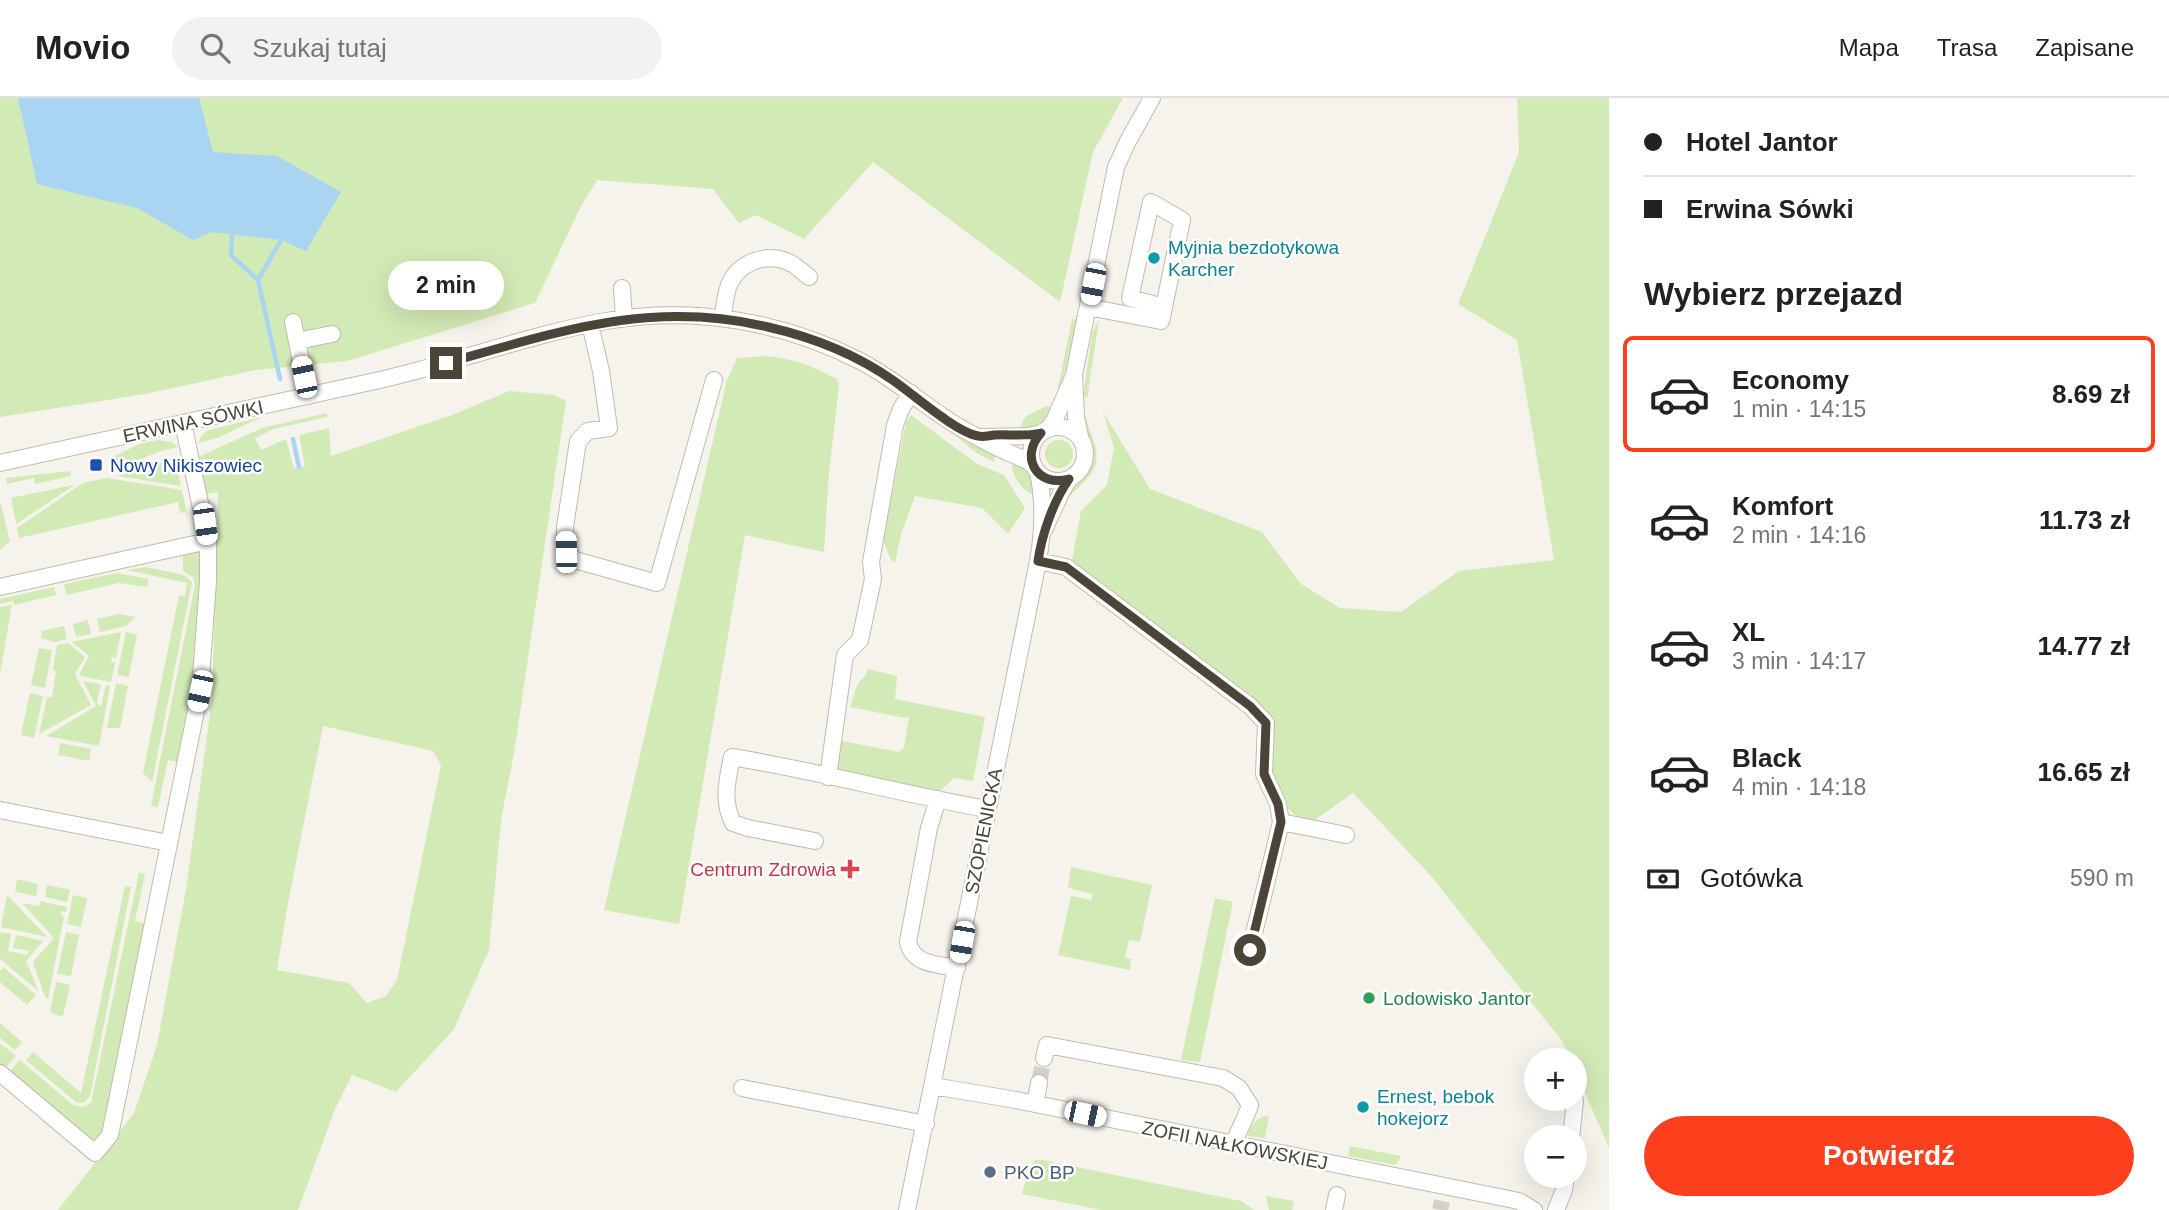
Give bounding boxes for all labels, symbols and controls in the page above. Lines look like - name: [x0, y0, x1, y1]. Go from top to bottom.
- search box: [172, 17, 662, 80]
- text: Movio: [35, 29, 130, 66]
- icon: search: [196, 29, 234, 67]
- text: Szukaj tutaj: [252, 33, 387, 63]
- text: Mapa: [1839, 34, 1899, 61]
- text: Trasa: [1937, 34, 1997, 61]
- text: Zapisane: [2035, 34, 2134, 61]
- text: Hotel Jantor: [1686, 127, 1838, 157]
- text: Erwina Sówki: [1686, 194, 1854, 224]
- place label: Myjnia bezdotykowa Karcher: [1168, 237, 1340, 280]
- marker: Myjnia bezdotykowa Karcher: [1146, 250, 1162, 266]
- callout: 2 min: [388, 261, 504, 310]
- car: [1079, 261, 1108, 307]
- text: 2 min: [416, 272, 476, 298]
- text: Wybierz przejazd: [1644, 276, 1903, 312]
- route end: [430, 347, 462, 379]
- car: [290, 354, 319, 400]
- icon: car: [1648, 363, 1711, 426]
- text: Economy: [1732, 365, 1849, 395]
- text: 8.69 zł: [2052, 379, 2130, 409]
- street label: ERWINA SÓWKI: [121, 396, 265, 447]
- text: 1 min · 14:15: [1732, 396, 1866, 422]
- place label: Nowy Nikiszowiec: [110, 455, 262, 476]
- marker: Nowy Nikiszowiec: [88, 457, 104, 473]
- icon: car: [1648, 489, 1711, 552]
- text: Komfort: [1732, 491, 1833, 521]
- car: [192, 502, 219, 546]
- text: 11.73 zł: [2039, 505, 2130, 535]
- text: 2 min · 14:16: [1732, 522, 1866, 548]
- car: [556, 531, 577, 573]
- icon: car: [1648, 615, 1711, 678]
- text: XL: [1732, 617, 1765, 647]
- text: 14.77 zł: [2037, 631, 2130, 661]
- text: 3 min · 14:17: [1732, 648, 1866, 674]
- car: [186, 668, 215, 714]
- icon: car: [1648, 741, 1711, 804]
- text: Black: [1732, 743, 1801, 773]
- text: 16.65 zł: [2037, 757, 2130, 787]
- street label: SZOPIENICKA: [961, 766, 1006, 896]
- text: 4 min · 14:18: [1732, 774, 1866, 800]
- place label: Centrum Zdrowia: [690, 859, 836, 880]
- icon: cash: [1644, 860, 1682, 898]
- marker: Centrum Zdrowia: [842, 861, 858, 877]
- text: Gotówka: [1700, 863, 1803, 893]
- text: 590 m: [2070, 865, 2134, 891]
- car: [949, 919, 976, 965]
- route start: [1234, 934, 1266, 966]
- place label: Lodowisko Jantor: [1383, 988, 1532, 1009]
- marker: Lodowisko Jantor: [1361, 990, 1377, 1006]
- map controls: [1524, 1048, 1587, 1188]
- button: +: [1524, 1048, 1587, 1111]
- place label: Ernest, bebok hokejorz: [1377, 1086, 1495, 1129]
- car: [1063, 1099, 1108, 1129]
- marker: Ernest, bebok hokejorz: [1355, 1099, 1371, 1115]
- button: Potwierdź: [1644, 1116, 2134, 1196]
- street label: ZOFII NAŁKOWSKIEJ: [1140, 1117, 1330, 1174]
- button: −: [1524, 1125, 1587, 1188]
- place label: PKO BP: [1004, 1162, 1075, 1183]
- marker: PKO BP: [982, 1164, 998, 1180]

